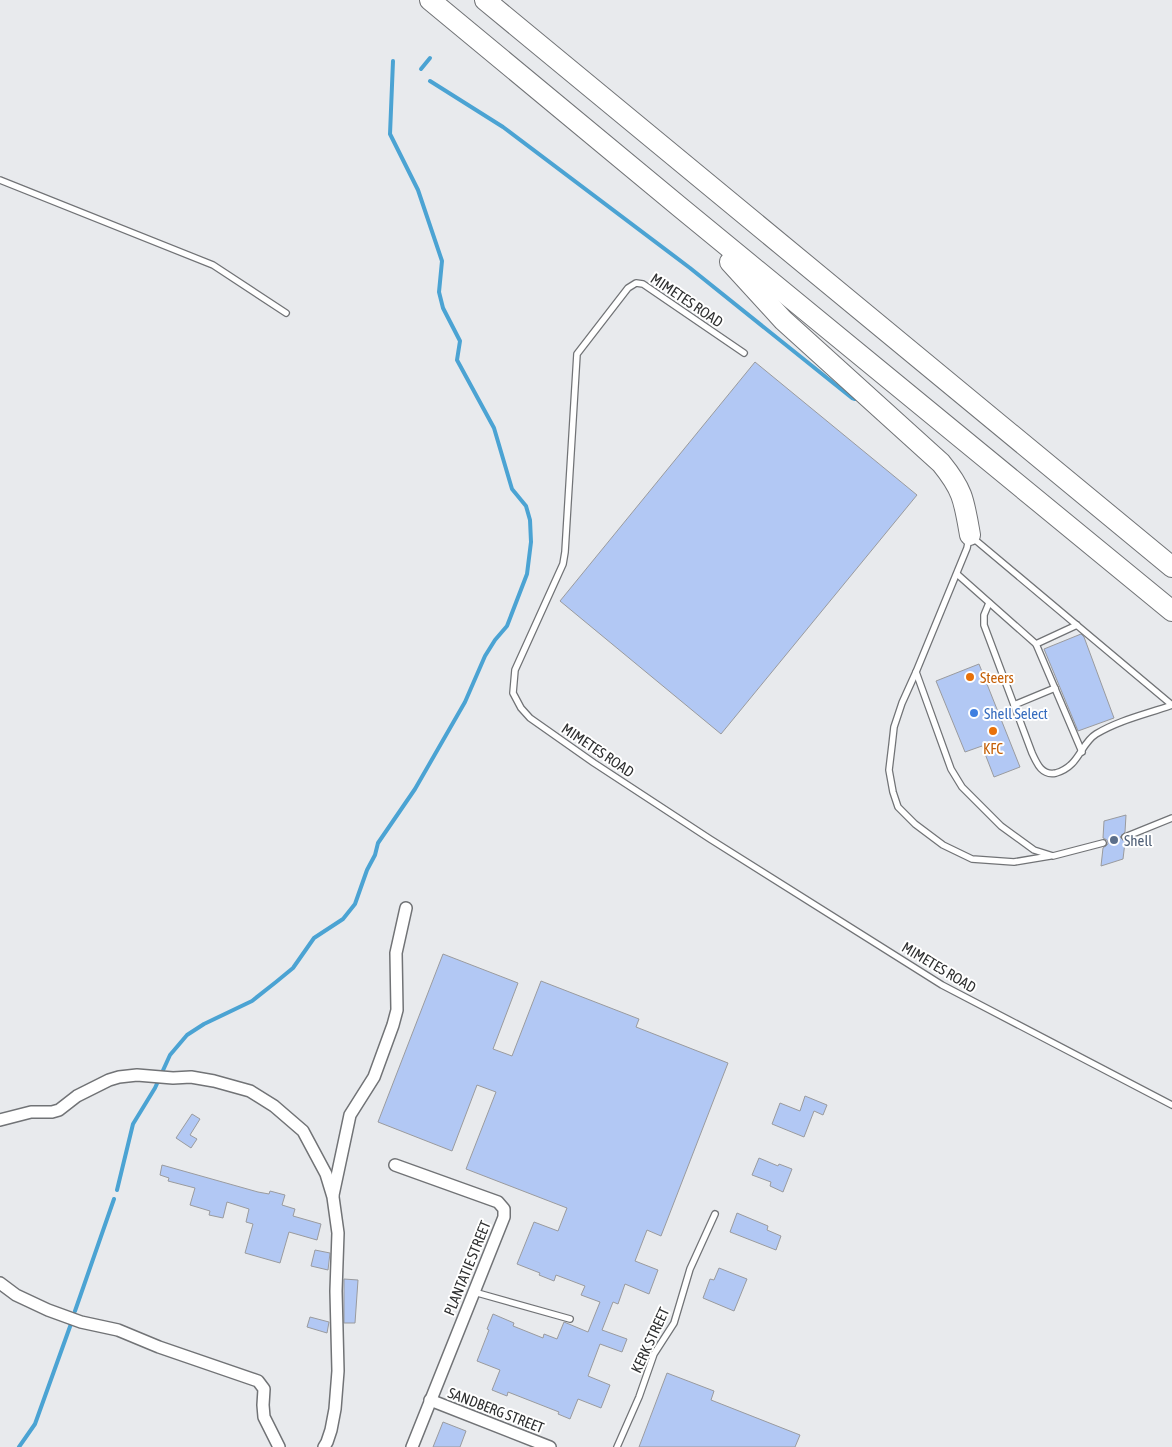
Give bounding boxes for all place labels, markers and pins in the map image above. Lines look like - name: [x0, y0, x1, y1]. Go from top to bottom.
- place label: Steers: [980, 669, 1014, 686]
- marker: Steers: [964, 671, 976, 683]
- place label: Shell Select: [984, 705, 1048, 722]
- marker: Shell Select: [968, 707, 980, 719]
- marker: KFC: [987, 725, 999, 737]
- place label: KFC: [983, 740, 1003, 757]
- place label: Shell: [1124, 832, 1152, 849]
- marker: Shell: [1108, 834, 1120, 846]

